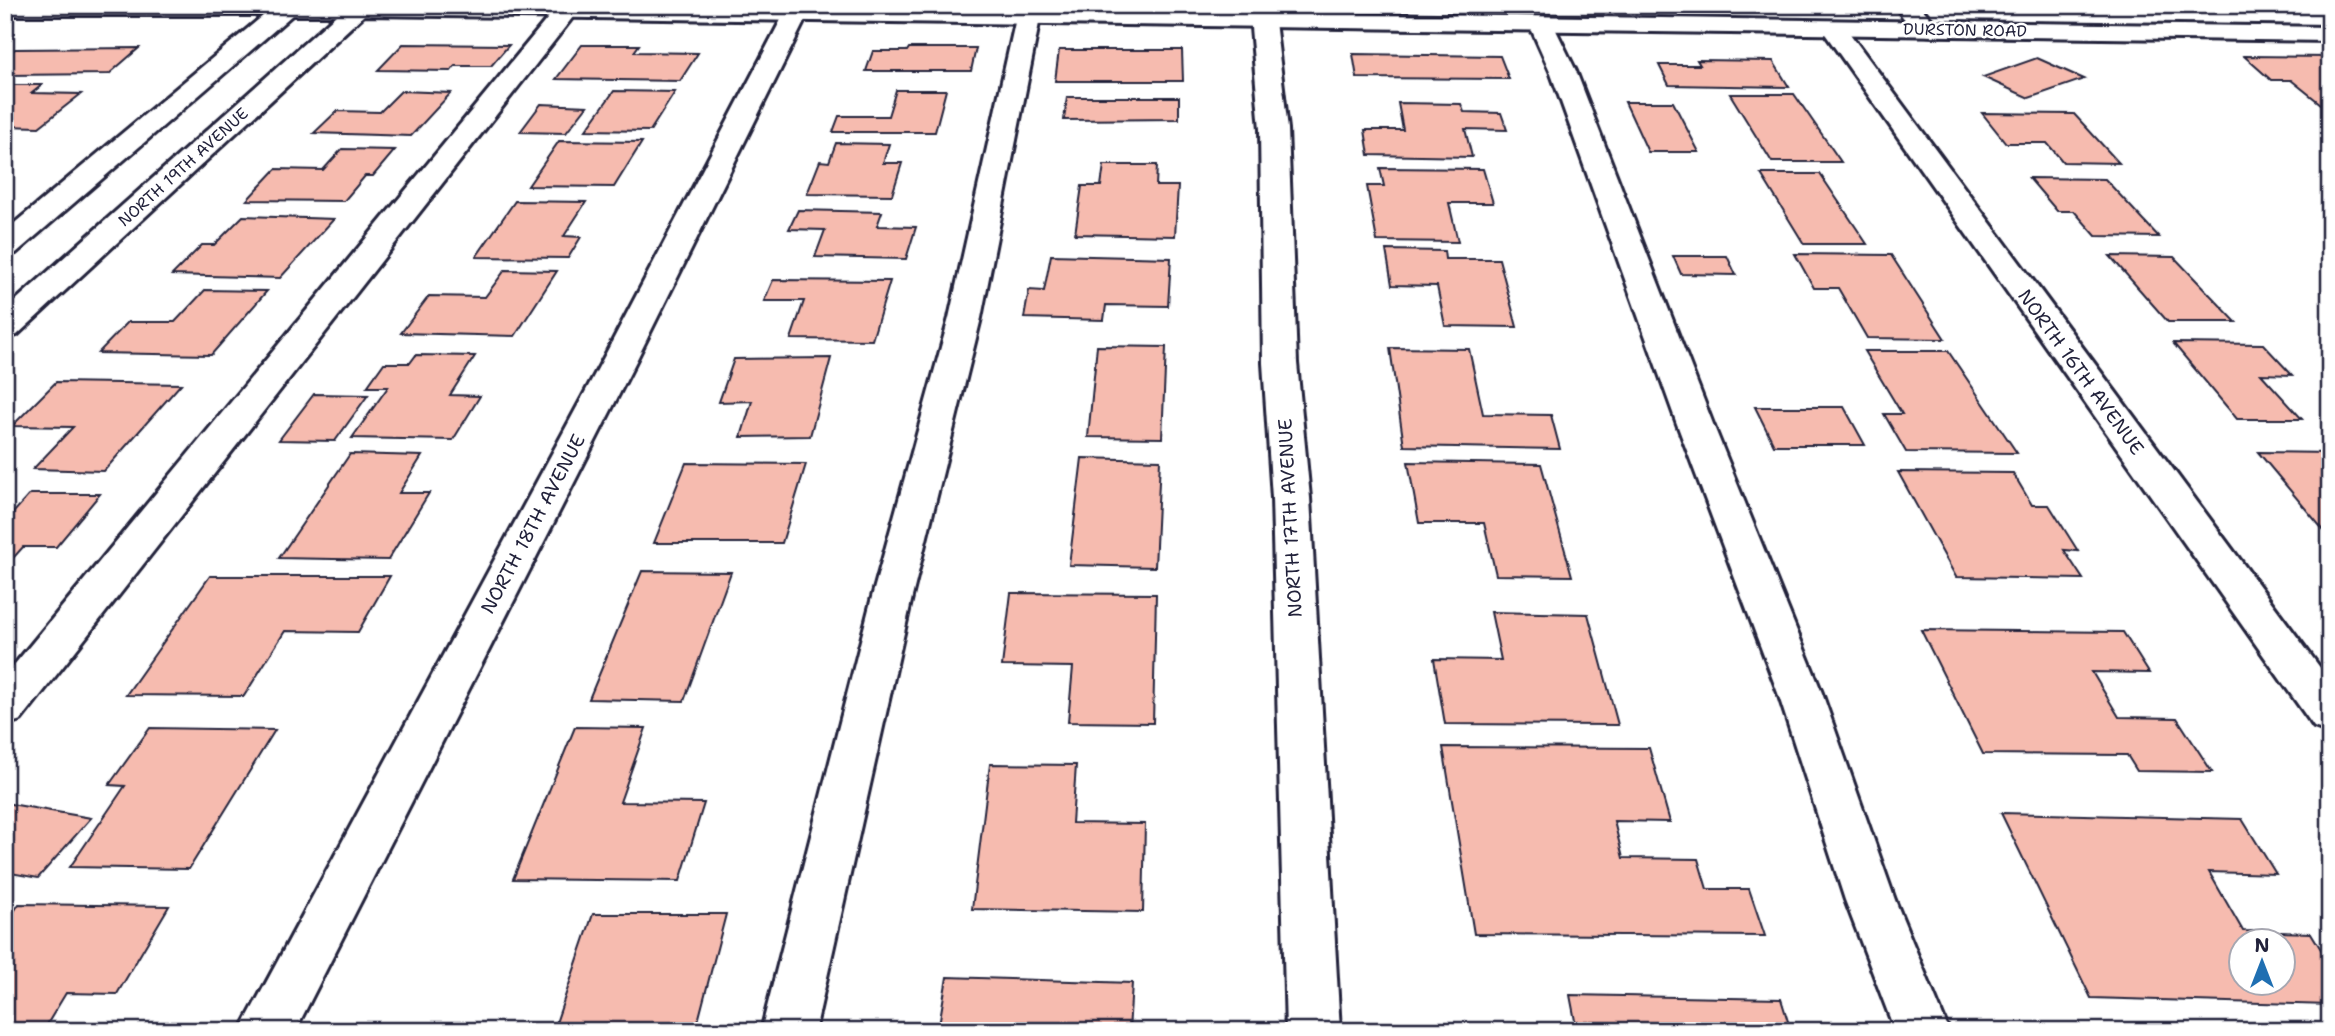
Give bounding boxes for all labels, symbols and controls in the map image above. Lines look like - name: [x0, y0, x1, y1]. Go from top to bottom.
- street label: DURSTON ROAD: [1903, 18, 2027, 42]
- street label: NORTH 19TH AVENUE: [114, 103, 252, 231]
- street label: NORTH 16TH AVENUE: [2012, 284, 2150, 460]
- street label: NORTH 17TH AVENUE: [1272, 418, 1308, 618]
- street label: NORTH 18TH AVENUE: [475, 430, 591, 618]
- north arrow: [2226, 928, 2296, 998]
- text: N: [2254, 933, 2270, 958]

